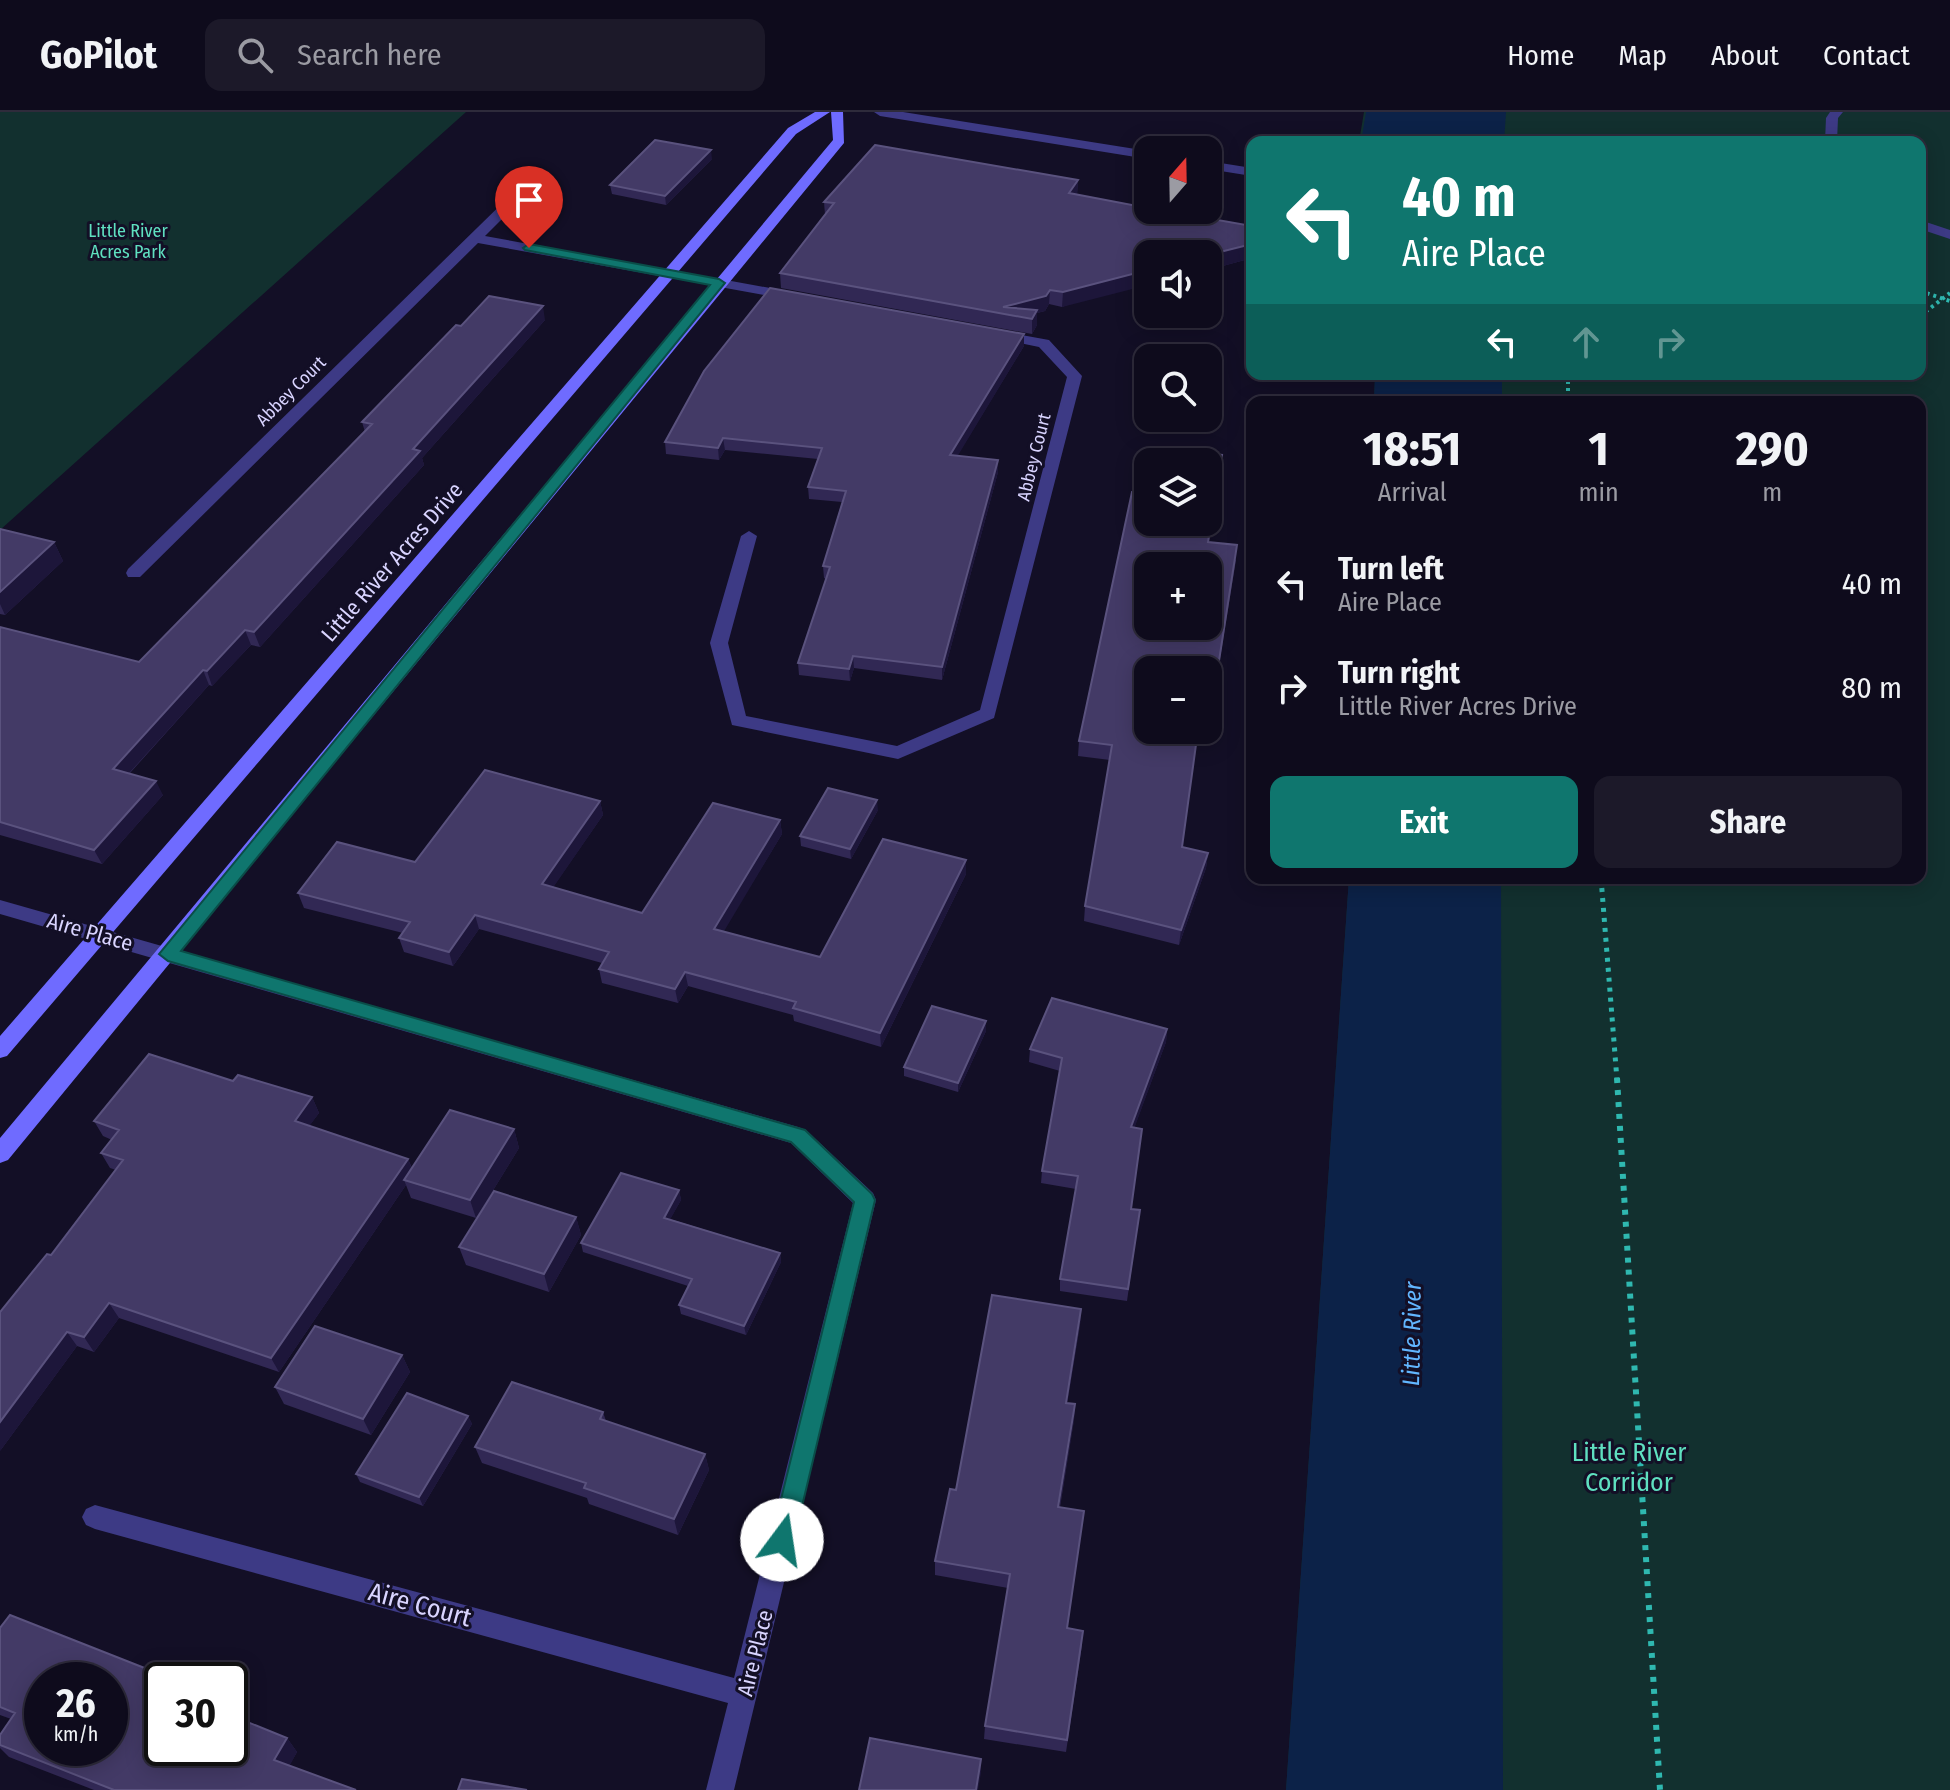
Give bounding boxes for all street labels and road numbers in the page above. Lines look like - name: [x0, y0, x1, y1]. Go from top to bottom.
- street label: Abbey Court: [252, 351, 331, 430]
- street label: Abbey Court: [1012, 411, 1056, 503]
- street label: Little River Acres Drive: [315, 477, 469, 647]
- street label: Aire Place: [44, 907, 136, 957]
- street label: Aire Court: [365, 1576, 475, 1634]
- street label: Aire Place: [731, 1607, 779, 1699]

